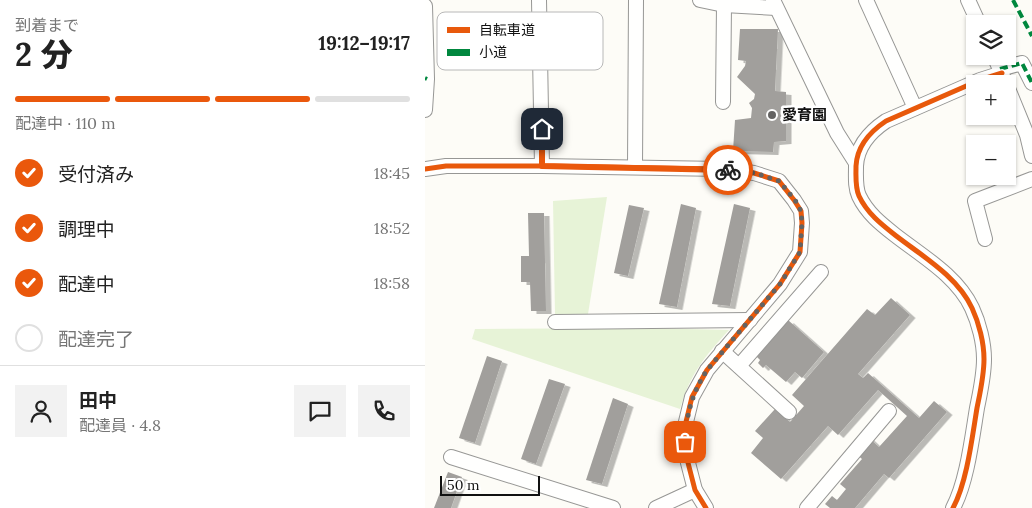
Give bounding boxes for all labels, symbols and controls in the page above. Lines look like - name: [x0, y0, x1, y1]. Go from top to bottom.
- legend: [437, 12, 603, 70]
- text: 到着まで: [15, 15, 79, 35]
- map controls: [966, 15, 1016, 185]
- button: layers: [966, 15, 1016, 65]
- text: 自転車道: [479, 21, 535, 39]
- text: 19:12–19:17: [318, 31, 410, 55]
- text: 2 分: [15, 34, 72, 75]
- text: 小道: [479, 43, 507, 61]
- button: +: [966, 75, 1016, 125]
- place label: 愛育園: [782, 105, 827, 124]
- pin: [521, 108, 563, 150]
- marker: 愛育園: [766, 109, 778, 121]
- text: 配達中 · 110 m: [15, 113, 116, 133]
- icon: home: [528, 115, 556, 143]
- button: −: [966, 135, 1016, 185]
- courier: [703, 145, 753, 195]
- icon: bike: [714, 156, 742, 184]
- icon: check: [15, 159, 43, 187]
- text: 受付済み: [58, 162, 134, 186]
- text: 18:45: [374, 163, 410, 183]
- icon: check: [15, 214, 43, 242]
- text: 調理中: [58, 217, 115, 241]
- text: 18:52: [374, 218, 410, 238]
- icon: check: [15, 269, 43, 297]
- text: 配達中: [58, 272, 115, 296]
- text: 18:58: [373, 273, 410, 293]
- text: 配達完了: [58, 327, 134, 351]
- button: person: [15, 385, 67, 437]
- button: chat: [294, 385, 346, 437]
- button: phone: [358, 385, 410, 437]
- text: 田中: [79, 388, 117, 412]
- text: 配達員 · 4.8: [79, 415, 161, 435]
- pin: [664, 421, 706, 463]
- icon: bag: [671, 428, 699, 456]
- scale bar: [440, 473, 540, 496]
- text: 50 m: [447, 476, 480, 494]

